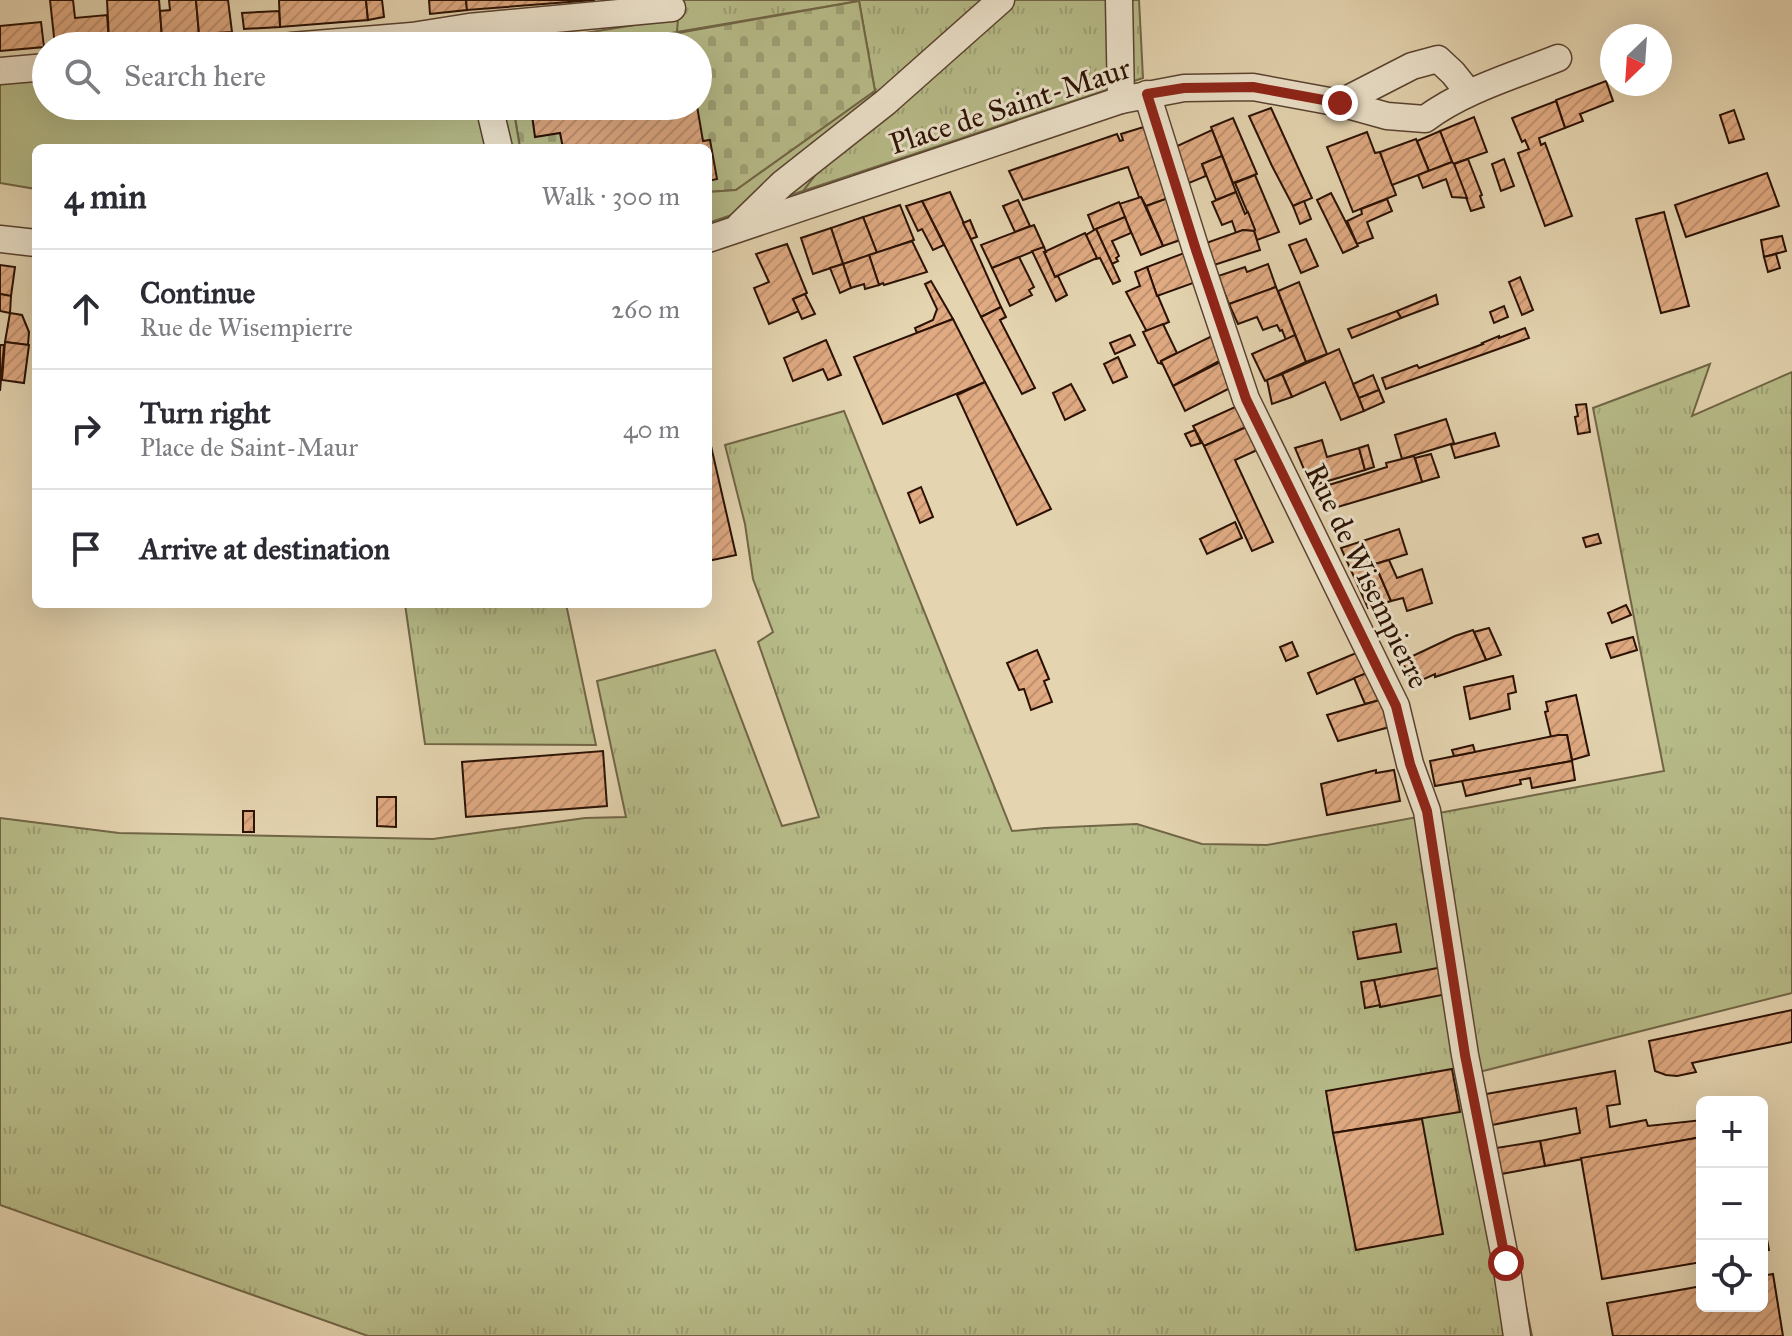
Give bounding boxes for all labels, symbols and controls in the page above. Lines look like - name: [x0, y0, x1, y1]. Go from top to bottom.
- north arrow: [1600, 24, 1672, 96]
- search box: [32, 32, 712, 120]
- street label: Place de Saint-Maur: [885, 50, 1136, 162]
- icon: search: [60, 54, 104, 98]
- text: Search here: [124, 58, 266, 94]
- route end: [1322, 85, 1358, 121]
- text: 4 min: [64, 176, 147, 217]
- text: Walk · 300 m: [541, 180, 680, 212]
- text: Continue: [140, 275, 255, 311]
- icon: ahead: [64, 287, 108, 331]
- text: 260 m: [611, 293, 680, 325]
- text: Rue de Wisempierre: [140, 311, 353, 343]
- text: Turn right: [140, 395, 271, 431]
- icon: right: [64, 407, 108, 451]
- text: 40 m: [623, 413, 680, 445]
- text: Place de Saint-Maur: [140, 431, 358, 463]
- street label: Rue de Wisempierre: [1297, 458, 1437, 694]
- icon: arrive: [64, 527, 108, 571]
- text: Arrive at destination: [140, 531, 390, 567]
- map controls: [1696, 1096, 1768, 1312]
- button: +: [1696, 1096, 1768, 1168]
- button: −: [1696, 1168, 1768, 1240]
- button: locate: [1696, 1240, 1768, 1312]
- route start: [1488, 1245, 1524, 1281]

